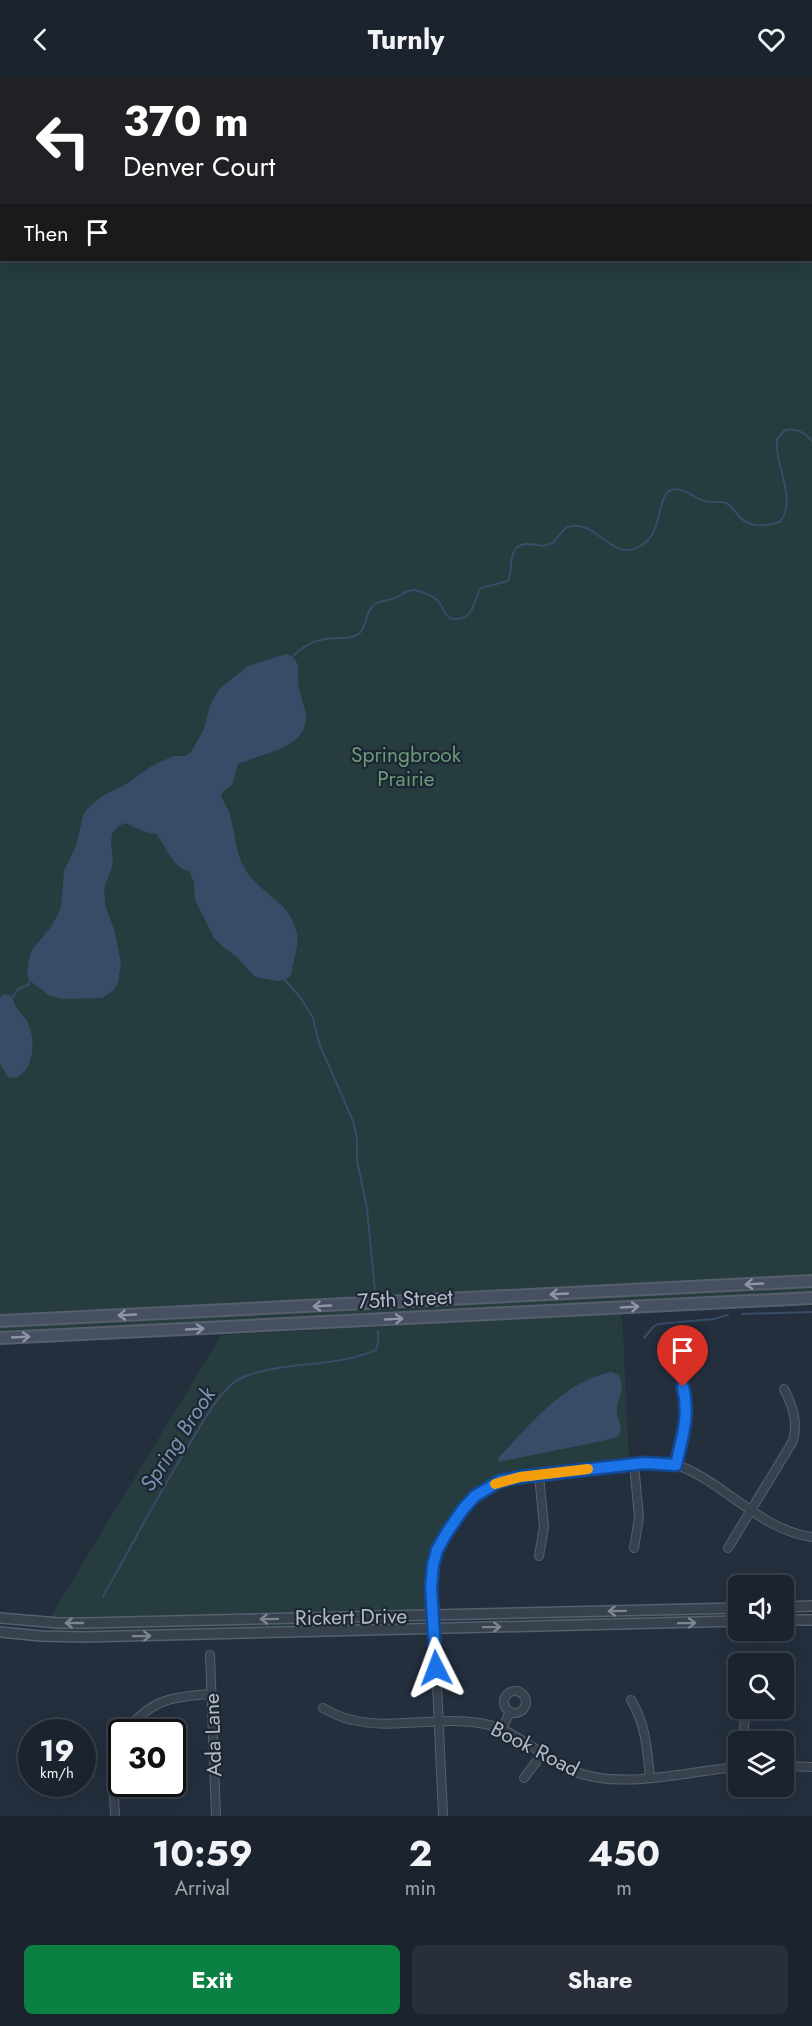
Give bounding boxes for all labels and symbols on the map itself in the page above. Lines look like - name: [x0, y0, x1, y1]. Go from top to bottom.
- park label: Springbrook Prairie: [351, 740, 462, 794]
- one-way arrow: [744, 1278, 764, 1289]
- street label: 75th Street: [357, 1282, 453, 1316]
- one-way arrow: [549, 1288, 569, 1299]
- one-way arrow: [313, 1300, 333, 1311]
- one-way arrow: [620, 1301, 640, 1312]
- one-way arrow: [118, 1310, 138, 1321]
- one-way arrow: [383, 1313, 403, 1324]
- one-way arrow: [184, 1323, 204, 1334]
- pin: [657, 1325, 708, 1387]
- one-way arrow: [11, 1332, 31, 1343]
- water label: Spring Brook: [131, 1379, 224, 1497]
- street label: Rickert Drive: [295, 1601, 408, 1633]
- one-way arrow: [607, 1605, 627, 1617]
- one-way arrow: [260, 1613, 280, 1625]
- one-way arrow: [65, 1617, 85, 1629]
- one-way arrow: [677, 1617, 696, 1628]
- one-way arrow: [482, 1622, 502, 1633]
- one-way arrow: [131, 1630, 151, 1641]
- position arrow: [404, 1636, 468, 1700]
- street label: Ada Lane: [197, 1693, 229, 1777]
- street label: Book Road: [486, 1714, 584, 1784]
- speed limit sign: 30: [108, 1719, 186, 1797]

